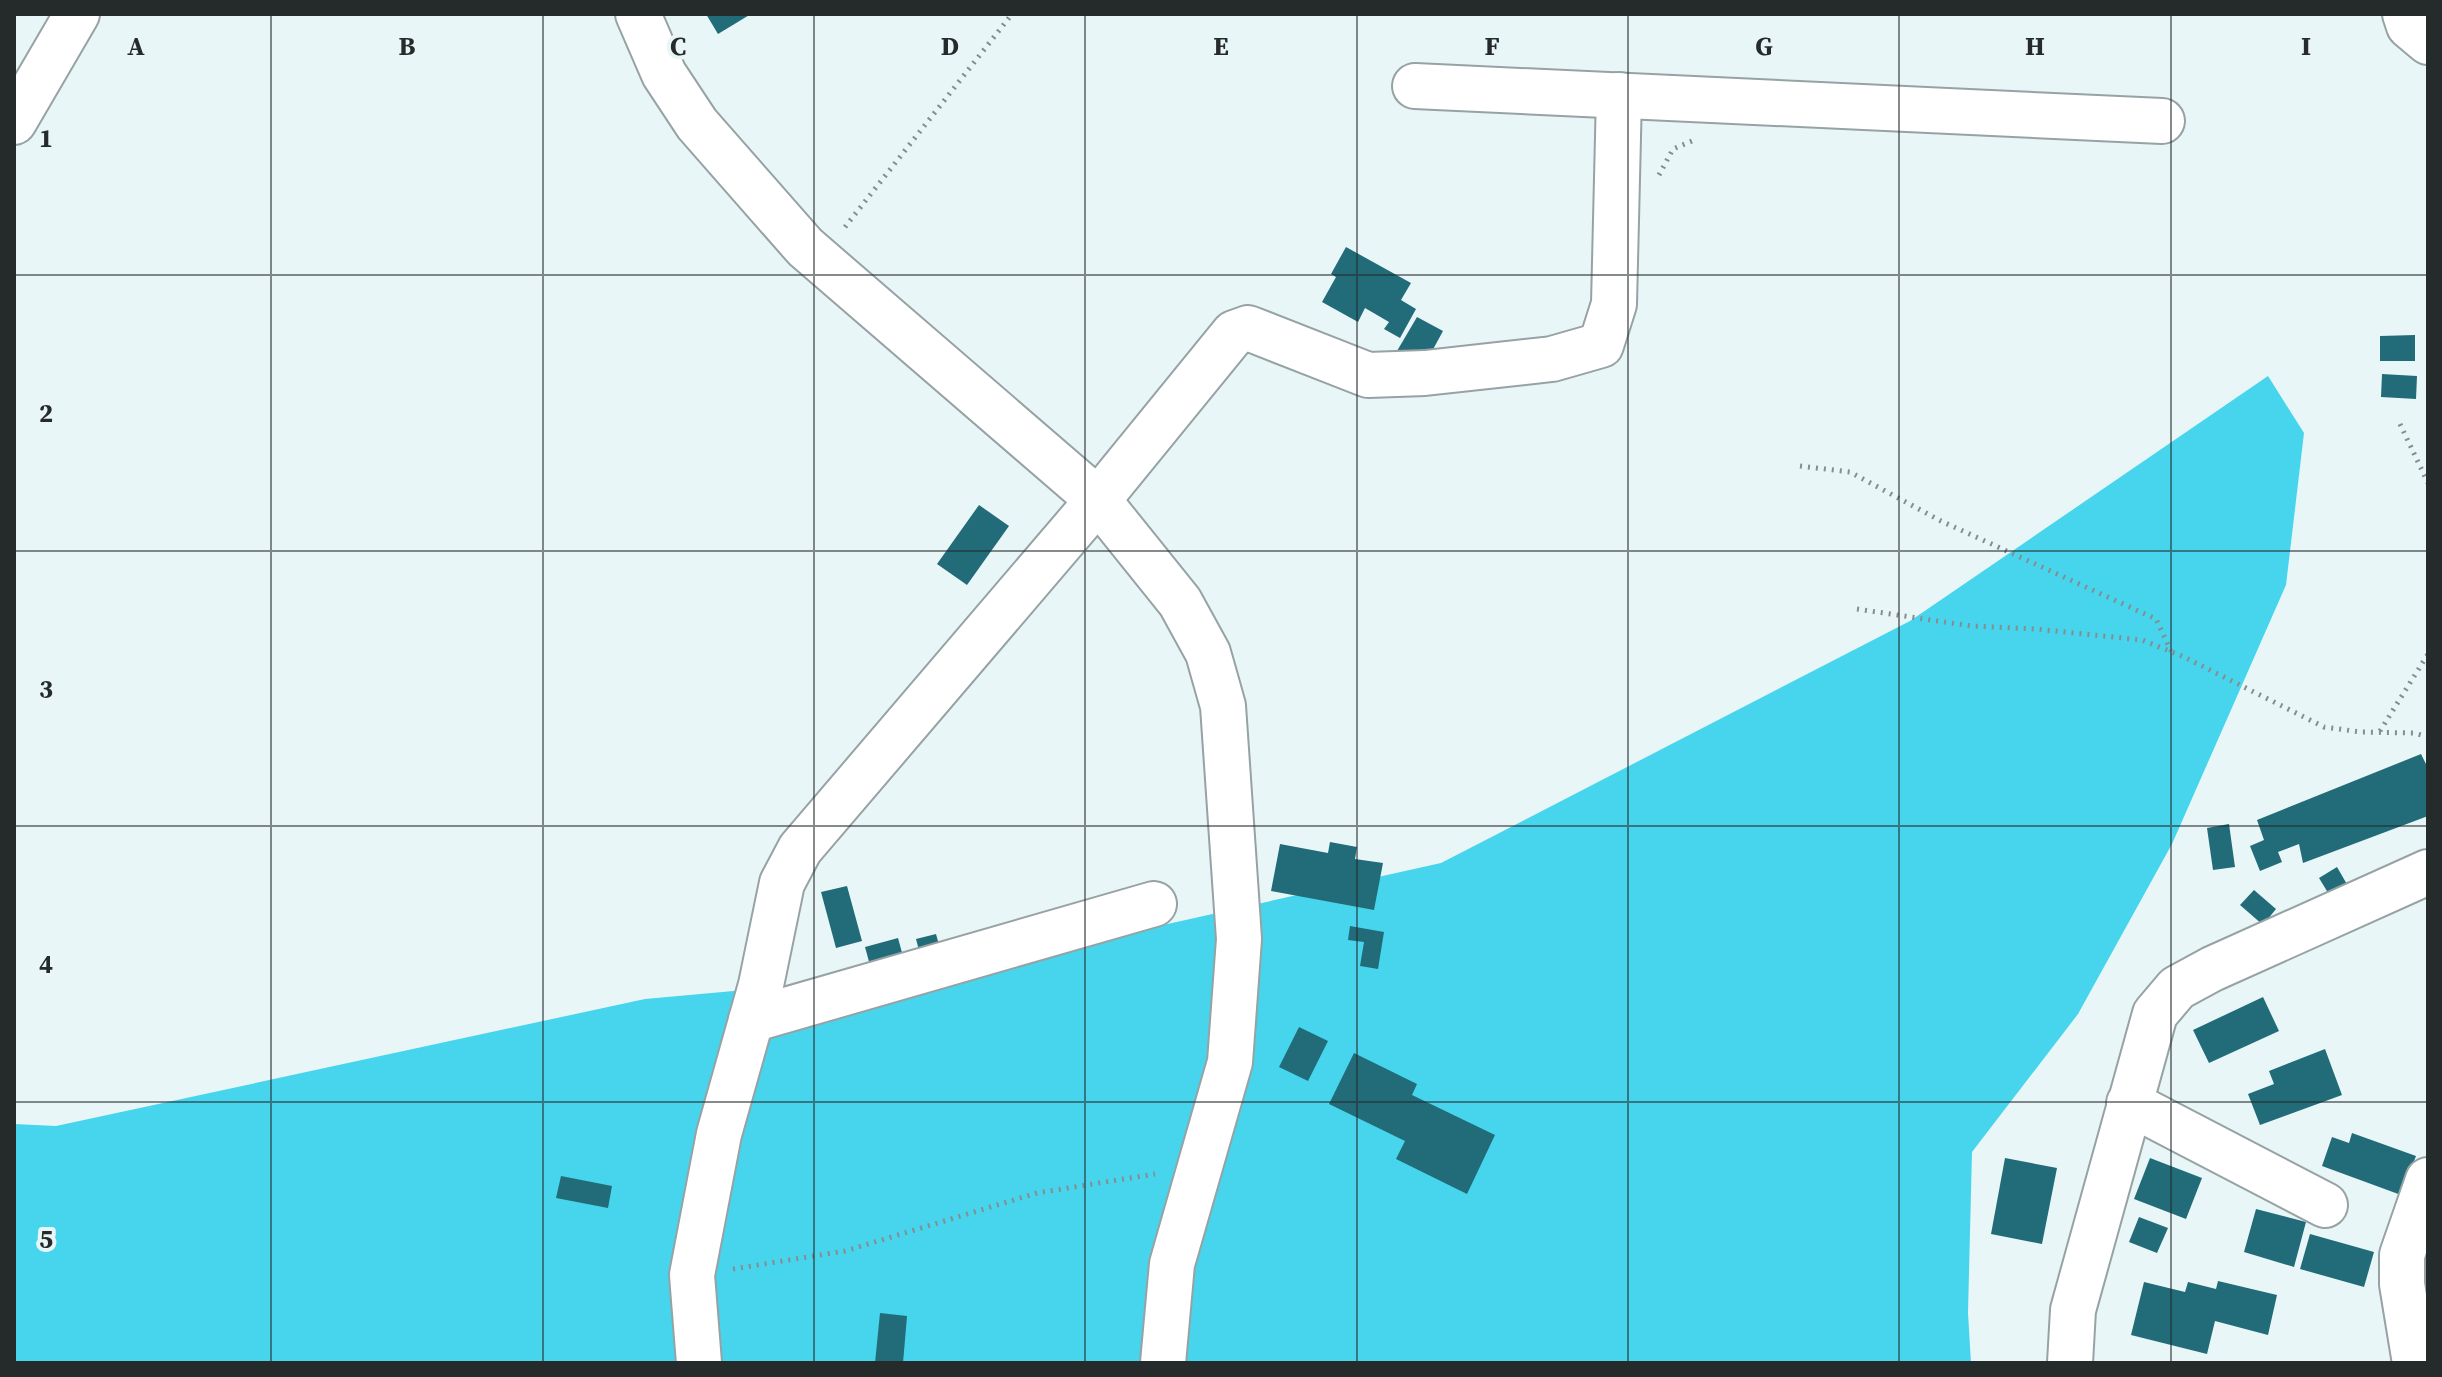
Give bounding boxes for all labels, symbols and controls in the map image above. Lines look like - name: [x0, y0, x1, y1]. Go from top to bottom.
- text: A: [127, 28, 145, 64]
- text: B: [399, 28, 416, 64]
- text: C: [670, 28, 686, 64]
- text: D: [941, 28, 959, 64]
- text: E: [1213, 28, 1229, 64]
- text: F: [1484, 28, 1500, 64]
- text: G: [1755, 28, 1773, 64]
- text: H: [2025, 28, 2045, 64]
- text: I: [2301, 28, 2311, 64]
- text: 1: [39, 120, 53, 156]
- text: 2: [39, 395, 53, 431]
- text: 3: [39, 671, 53, 707]
- text: 4: [39, 946, 53, 982]
- text: 5: [39, 1221, 53, 1257]

